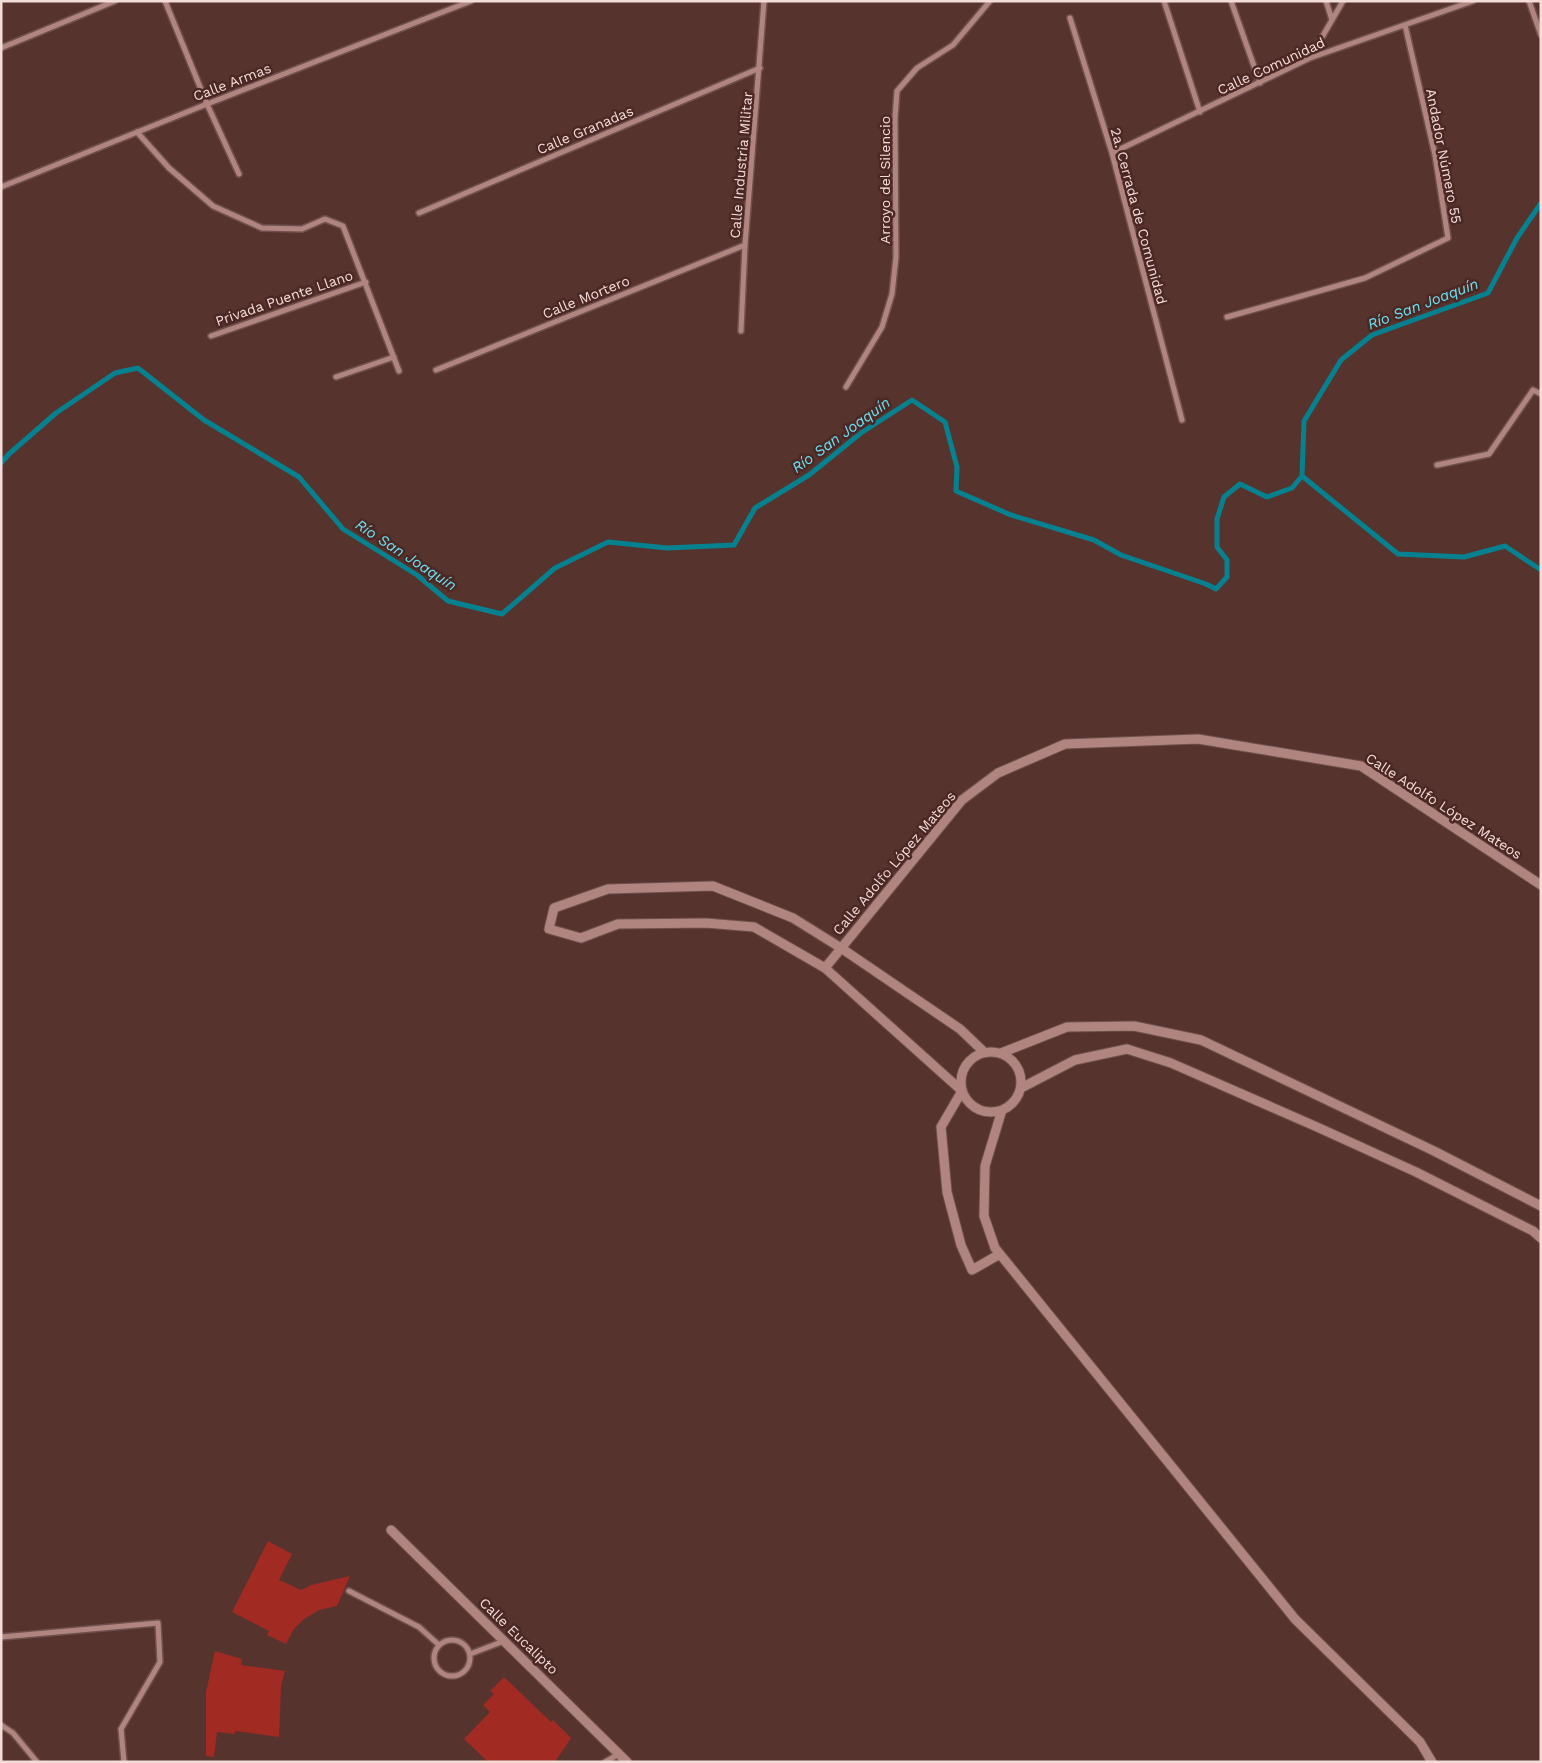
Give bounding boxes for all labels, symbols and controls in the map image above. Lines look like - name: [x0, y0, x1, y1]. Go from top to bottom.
- street label: Calle Comunidad: [1215, 34, 1327, 98]
- street label: Calle Armas: [191, 60, 273, 104]
- street label: Andador Número 55: [1423, 87, 1465, 225]
- street label: Calle Industria Militar: [727, 91, 755, 239]
- street label: Calle Granadas: [534, 102, 636, 158]
- street label: Arroyo del Silencio: [877, 116, 893, 244]
- street label: 2a. Cerrada de Comunidad: [1108, 126, 1170, 306]
- street label: Privada Puente Llano: [213, 267, 355, 329]
- street label: Calle Mortero: [540, 272, 632, 322]
- water label: Río San Joaquín: [1365, 275, 1481, 333]
- water label: Río San Joaquín: [788, 393, 894, 477]
- water label: Río San Joaquín: [352, 516, 460, 594]
- street label: Calle Adolfo López Mateos: [1363, 750, 1525, 862]
- street label: Calle Adolfo López Mateos: [829, 788, 959, 938]
- street label: Calle Eucalipto: [476, 1594, 562, 1678]

